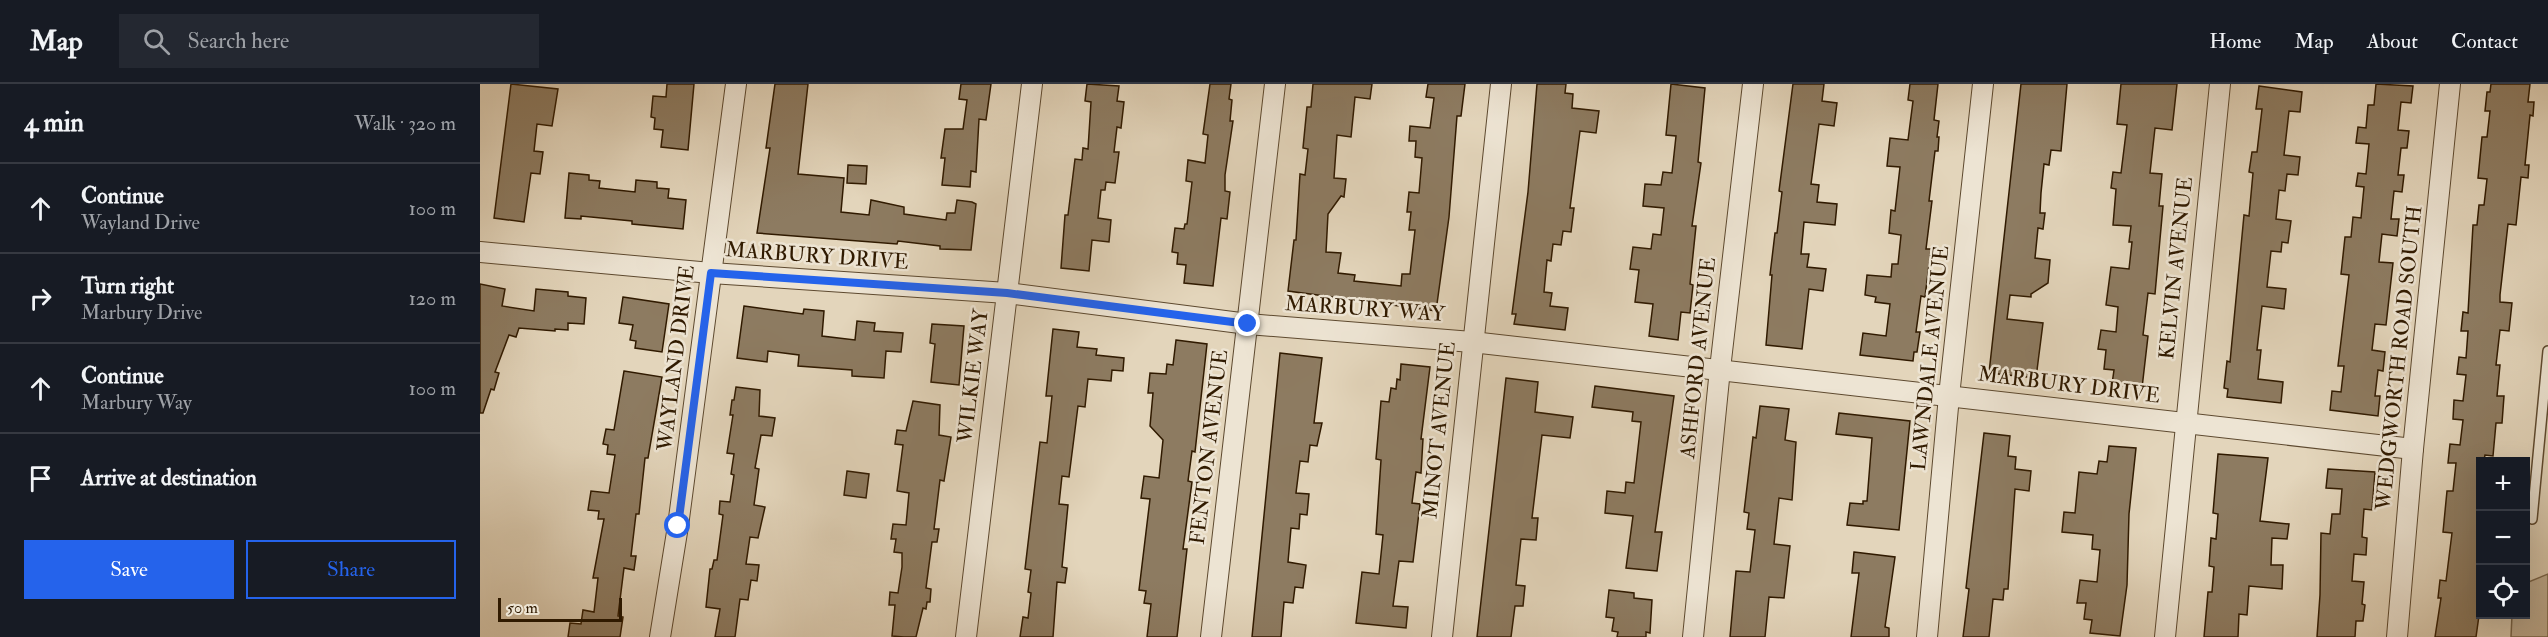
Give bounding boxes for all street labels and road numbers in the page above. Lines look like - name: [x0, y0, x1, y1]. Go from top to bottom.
- street label: KELVIN AVENUE: [2153, 175, 2199, 361]
- street label: WEDGWORTH ROAD SOUTH: [2369, 204, 2428, 513]
- street label: MARBURY DRIVE: [725, 236, 909, 276]
- street label: LAWNDALE AVENUE: [1905, 244, 1955, 472]
- street label: ASHFORD AVENUE: [1674, 256, 1722, 461]
- street label: WAYLAND DRIVE: [651, 264, 701, 453]
- street label: MARBURY WAY: [1284, 290, 1447, 328]
- street label: WILKIE WAY: [951, 307, 995, 446]
- street label: MINOT AVENUE: [1416, 340, 1462, 520]
- street label: FENTON AVENUE: [1184, 348, 1234, 546]
- street label: MARBURY DRIVE: [1976, 360, 2162, 410]

